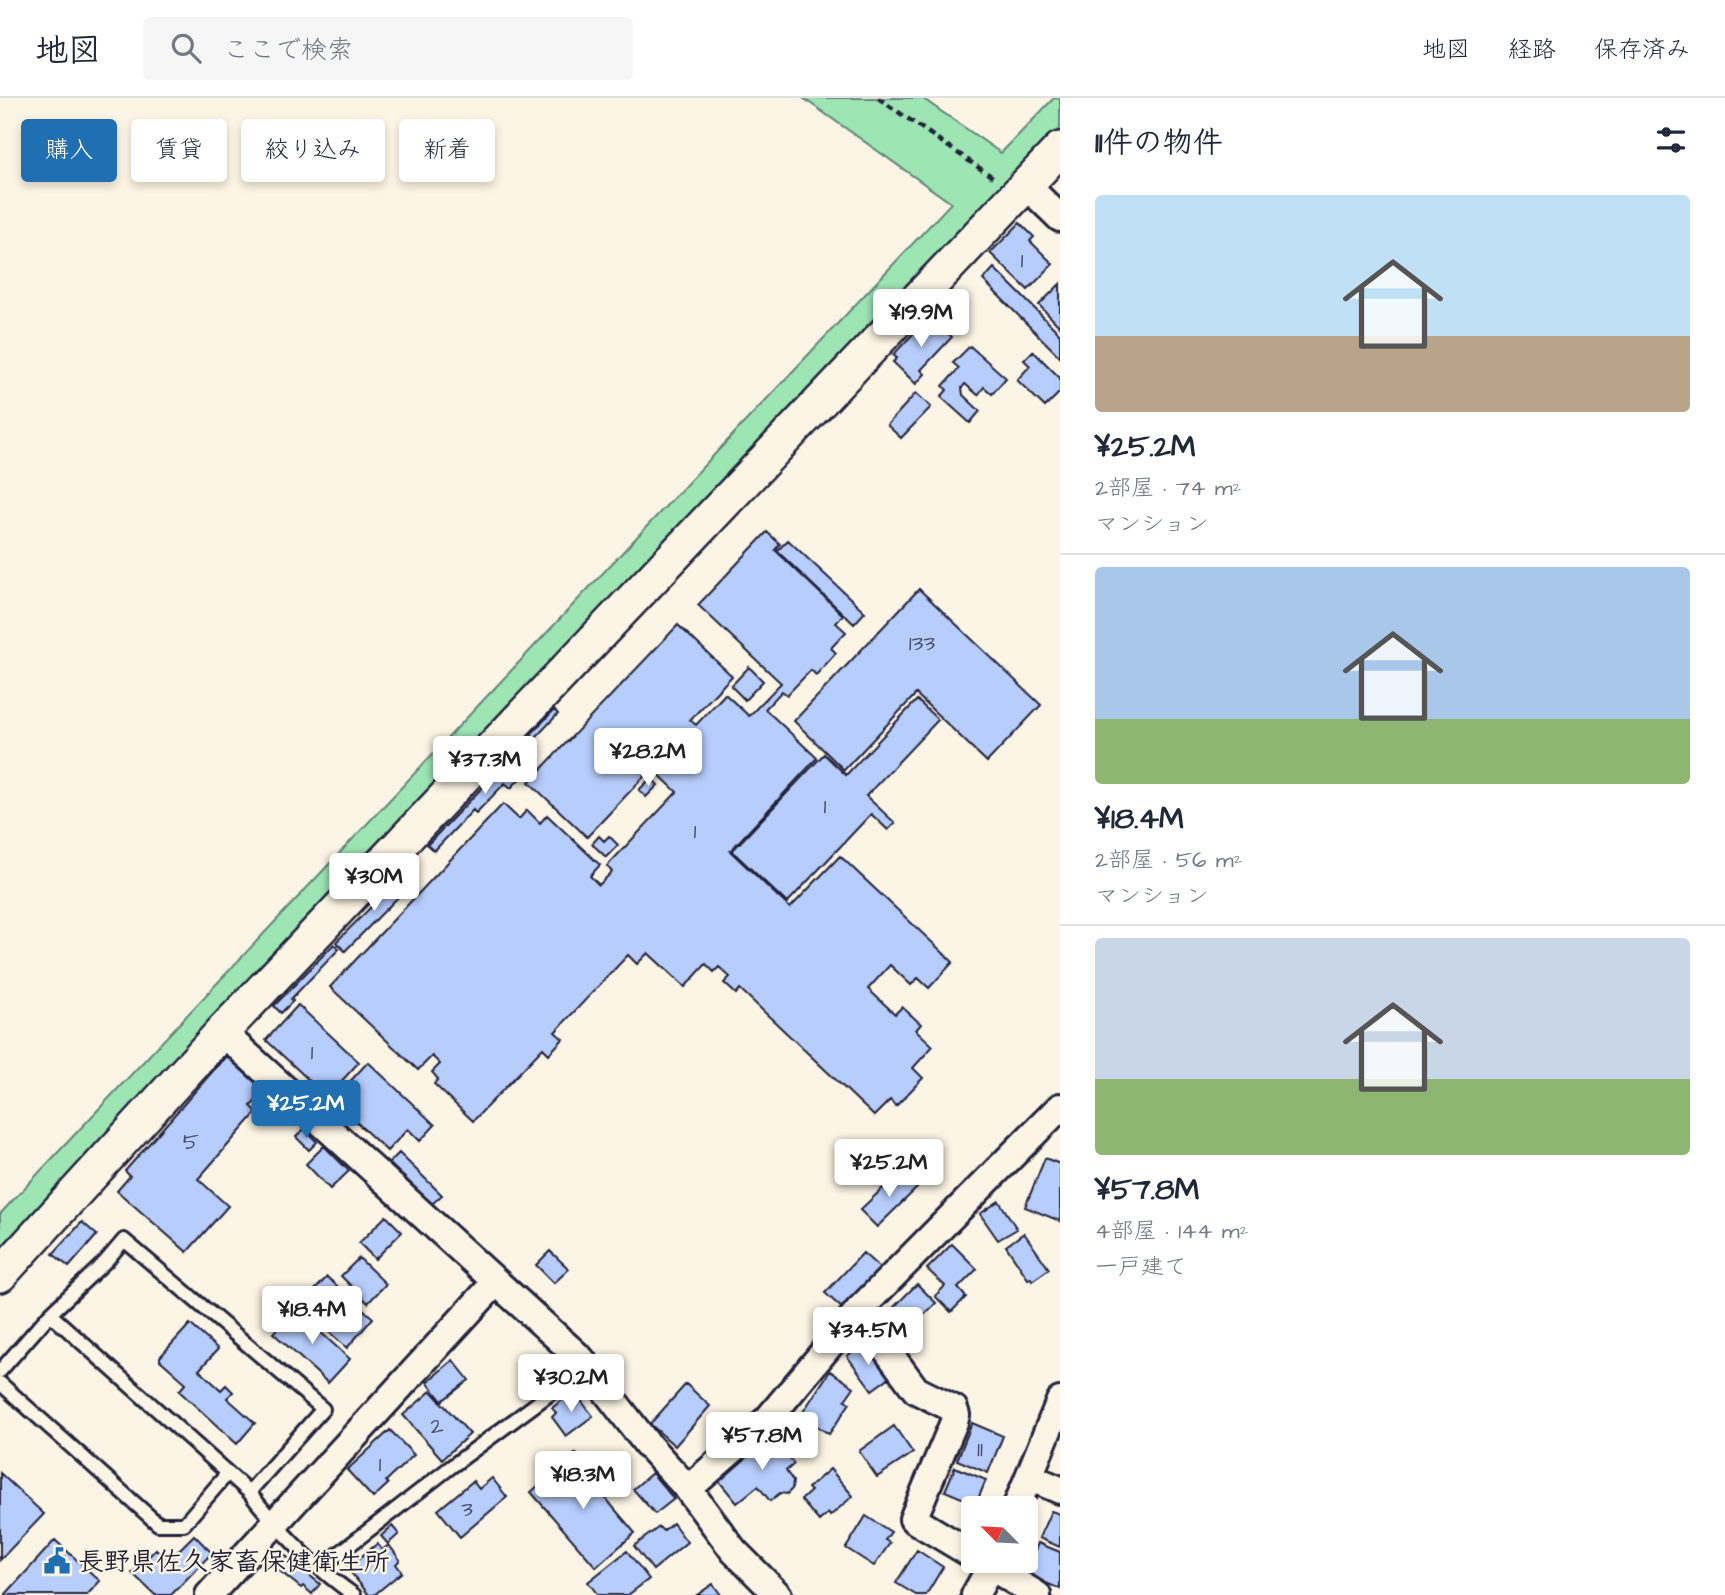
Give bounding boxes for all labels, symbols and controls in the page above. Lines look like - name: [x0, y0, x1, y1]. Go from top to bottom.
- search box: [143, 17, 633, 80]
- text: 地図: [35, 28, 101, 74]
- icon: search: [167, 29, 205, 67]
- text: ここで検索: [223, 32, 353, 68]
- text: 地図: [1422, 33, 1470, 67]
- text: 経路: [1508, 33, 1556, 67]
- text: 保存済み: [1594, 33, 1690, 67]
- chip: 購入: [21, 119, 117, 182]
- chip: 賃貸: [131, 119, 227, 182]
- chip: 絞り込み: [241, 119, 385, 182]
- chip: 新着: [399, 119, 495, 182]
- icon: filters: [1652, 121, 1690, 159]
- text: 11件の物件: [1095, 122, 1223, 164]
- icon: home: [1330, 241, 1456, 367]
- house number: 1: [1021, 244, 1024, 276]
- pin: ¥19.9M: [864, 289, 978, 349]
- text: ¥19.9M: [889, 296, 953, 328]
- text: ¥25.2M: [1095, 426, 1196, 468]
- text: 2部屋 · 74 m²: [1095, 472, 1241, 504]
- text: マンション: [1095, 508, 1209, 540]
- icon: home: [1330, 613, 1456, 739]
- house number: 133: [909, 627, 935, 659]
- pin: ¥28.2M: [591, 728, 705, 788]
- text: ¥28.2M: [610, 735, 686, 767]
- pin: ¥37.3M: [428, 736, 542, 796]
- text: ¥37.3M: [449, 743, 521, 775]
- house number: 1: [824, 790, 827, 822]
- text: ¥18.4M: [1095, 798, 1184, 840]
- house number: 1: [694, 815, 697, 847]
- text: 2部屋 · 56 m²: [1095, 844, 1242, 876]
- pin: ¥30M: [333, 854, 415, 913]
- text: ¥30M: [345, 860, 403, 892]
- text: マンション: [1095, 880, 1209, 912]
- icon: home: [1330, 984, 1456, 1110]
- house number: 1: [311, 1036, 314, 1068]
- pin: ¥25.2M: [249, 1080, 363, 1140]
- text: ¥25.2M: [267, 1087, 345, 1119]
- house number: 5: [183, 1126, 199, 1158]
- pin: ¥25.2M: [832, 1140, 946, 1199]
- text: ¥25.2M: [850, 1146, 928, 1178]
- text: ¥57.8M: [1095, 1169, 1199, 1211]
- text: 4部屋 · 144 m²: [1095, 1215, 1248, 1247]
- text: 一戸建て: [1095, 1251, 1187, 1283]
- pin: ¥18.4M: [255, 1286, 369, 1346]
- text: ¥18.4M: [278, 1293, 346, 1325]
- pin: ¥34.5M: [811, 1308, 925, 1367]
- text: ¥34.5M: [829, 1314, 907, 1346]
- pin: ¥30.2M: [514, 1354, 628, 1414]
- text: ¥30.2M: [534, 1361, 608, 1393]
- house number: 2: [430, 1410, 444, 1442]
- pin: ¥57.8M: [705, 1412, 819, 1472]
- text: ¥57.8M: [722, 1419, 802, 1451]
- house number: 11: [977, 1433, 983, 1465]
- house number: 1: [379, 1448, 382, 1480]
- pin: ¥18.3M: [526, 1452, 640, 1511]
- text: ¥18.3M: [551, 1458, 615, 1490]
- house number: 3: [461, 1493, 473, 1525]
- north arrow: [961, 1496, 1038, 1573]
- map controls: [961, 1496, 1038, 1573]
- place label: 長野県佐久家畜保健衛生所: [78, 1544, 390, 1580]
- public building icon: 長野県佐久家畜保健衛生所: [42, 1546, 72, 1576]

